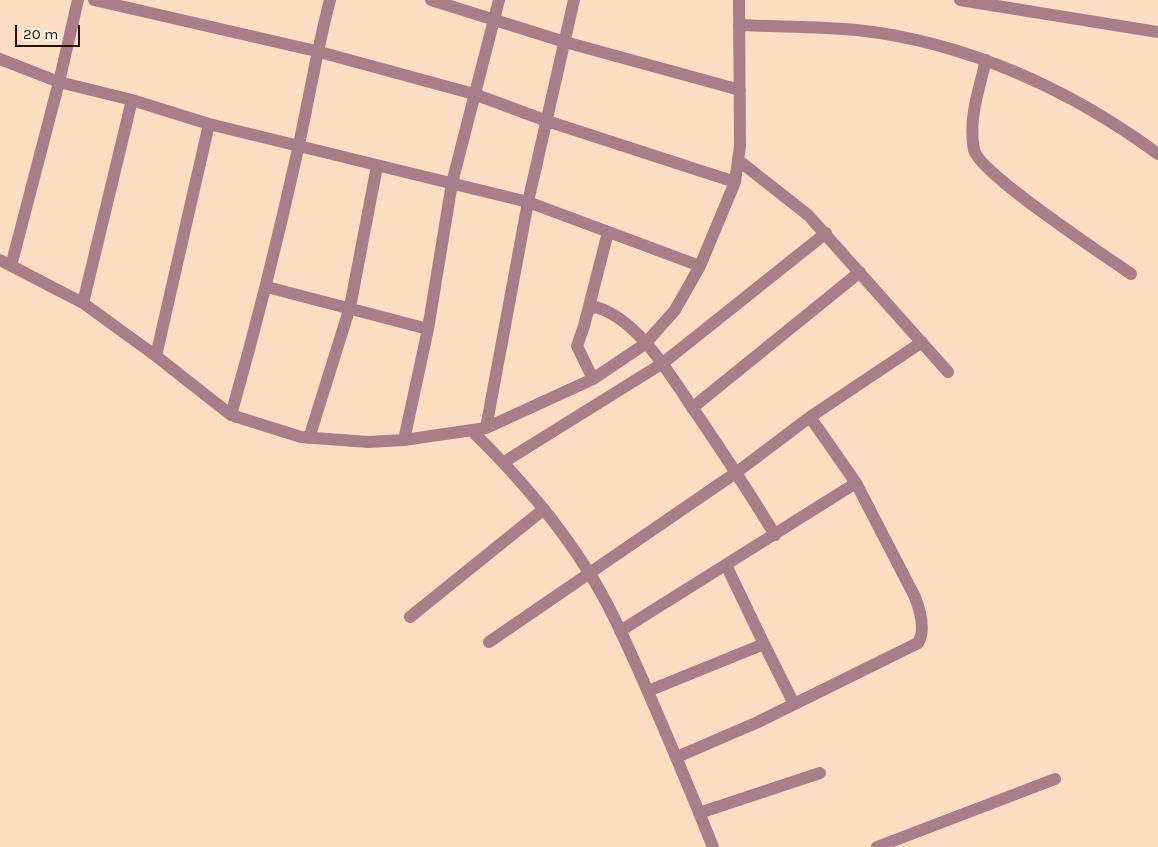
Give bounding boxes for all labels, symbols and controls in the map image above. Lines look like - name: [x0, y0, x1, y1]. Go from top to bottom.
- scale bar: [18, 15, 82, 47]
- text: 20 m: [23, 25, 58, 43]

